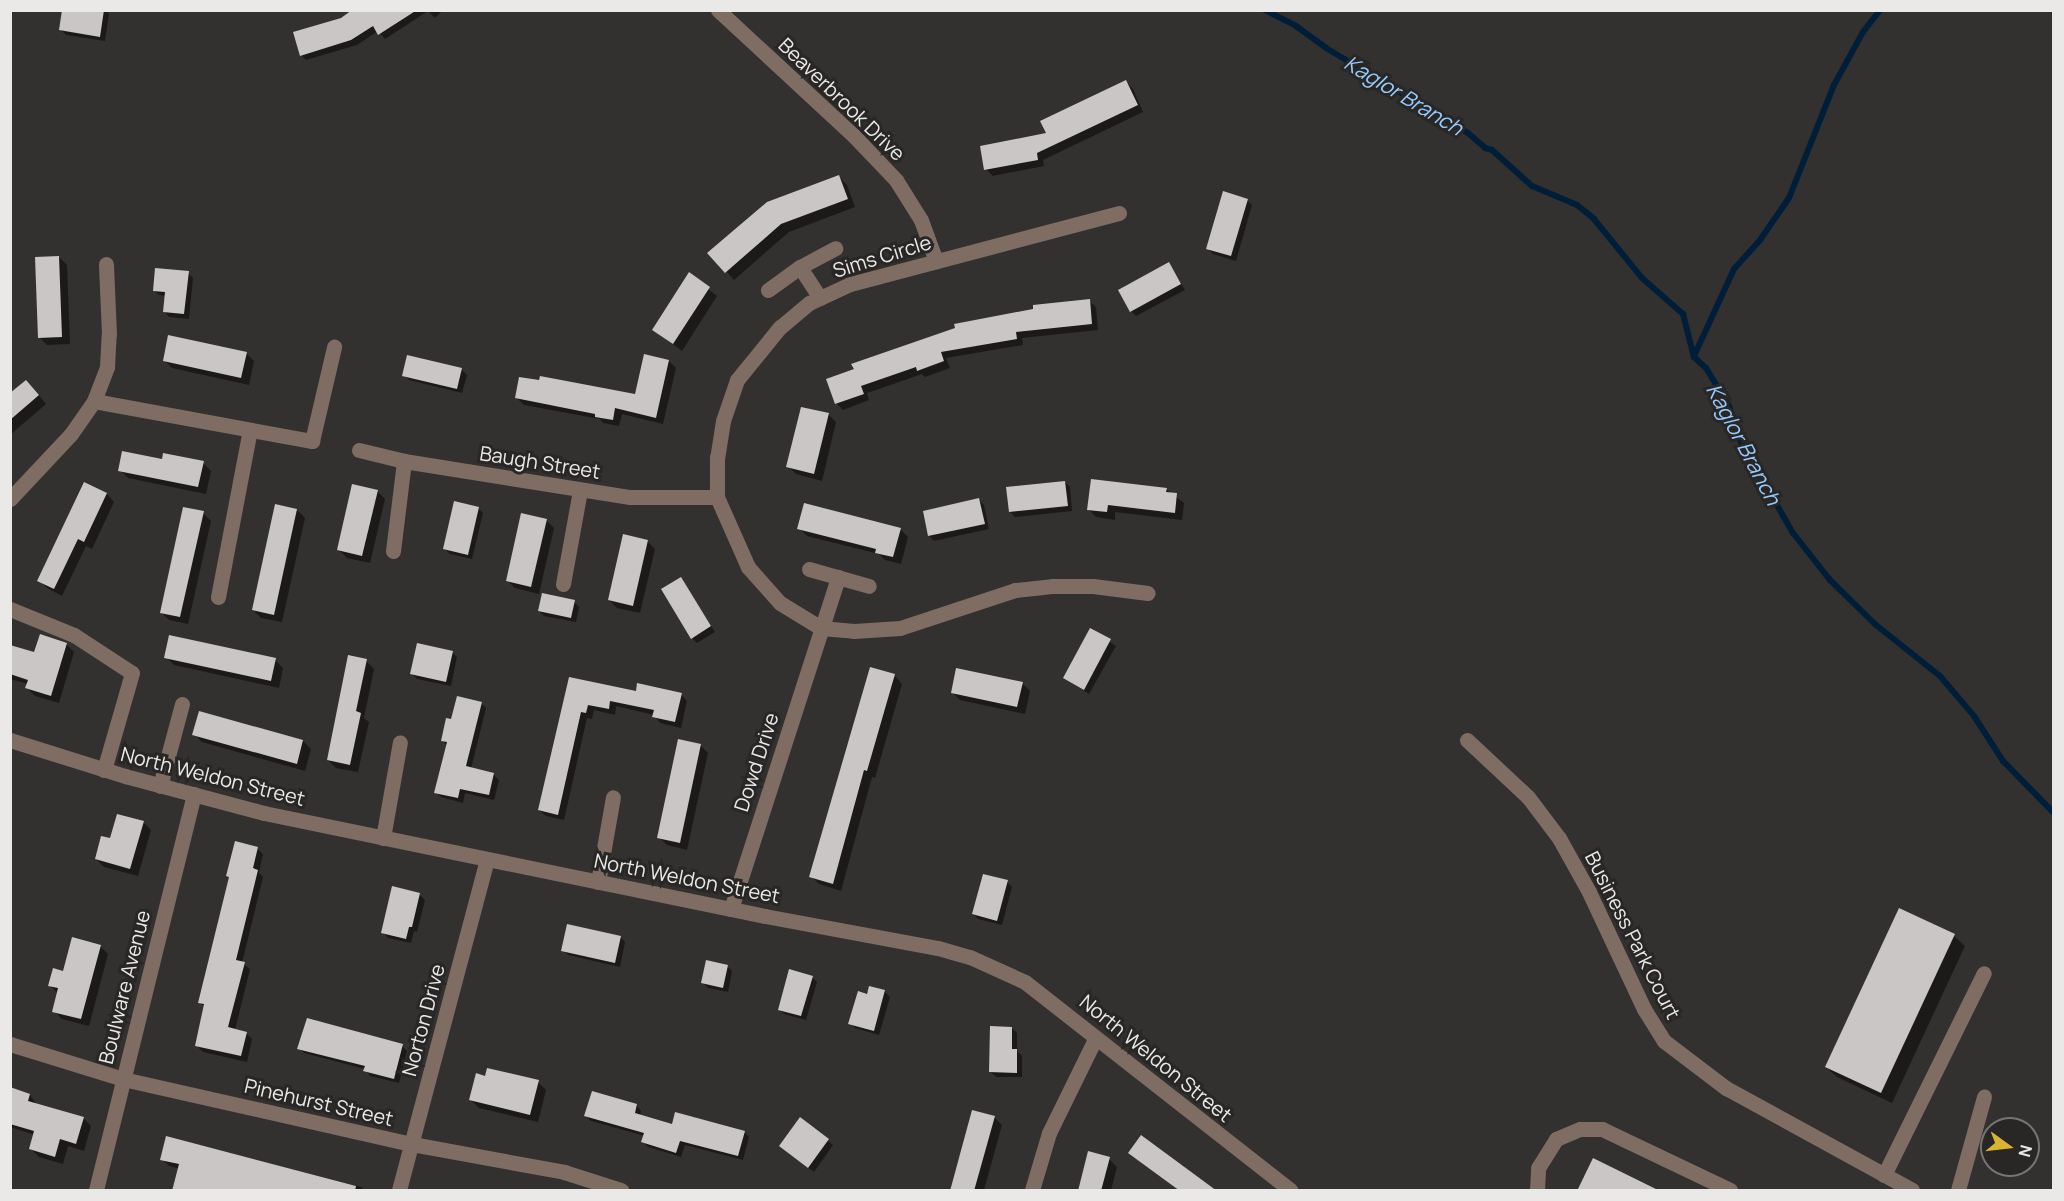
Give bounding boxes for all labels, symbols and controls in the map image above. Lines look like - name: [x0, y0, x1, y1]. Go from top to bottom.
- street label: Beaverbrook Drive: [774, 33, 910, 165]
- water label: Kaglor Branch: [1340, 50, 1468, 140]
- street label: Sims Circle: [830, 230, 934, 282]
- water label: Kaglor Branch: [1701, 379, 1787, 509]
- street label: Baugh Street: [478, 441, 602, 483]
- street label: Dowd Drive: [729, 710, 783, 814]
- street label: North Weldon Street: [119, 742, 307, 810]
- street label: Business Park Court: [1580, 847, 1686, 1023]
- street label: North Weldon Street: [592, 848, 782, 908]
- street label: Boulware Avenue: [93, 908, 155, 1066]
- street label: Norton Drive: [397, 961, 449, 1079]
- street label: North Weldon Street: [1075, 989, 1237, 1127]
- street label: Pinehurst Street: [242, 1073, 396, 1131]
- north arrow: [1980, 1117, 2040, 1177]
- text: N: [2013, 1143, 2038, 1160]

